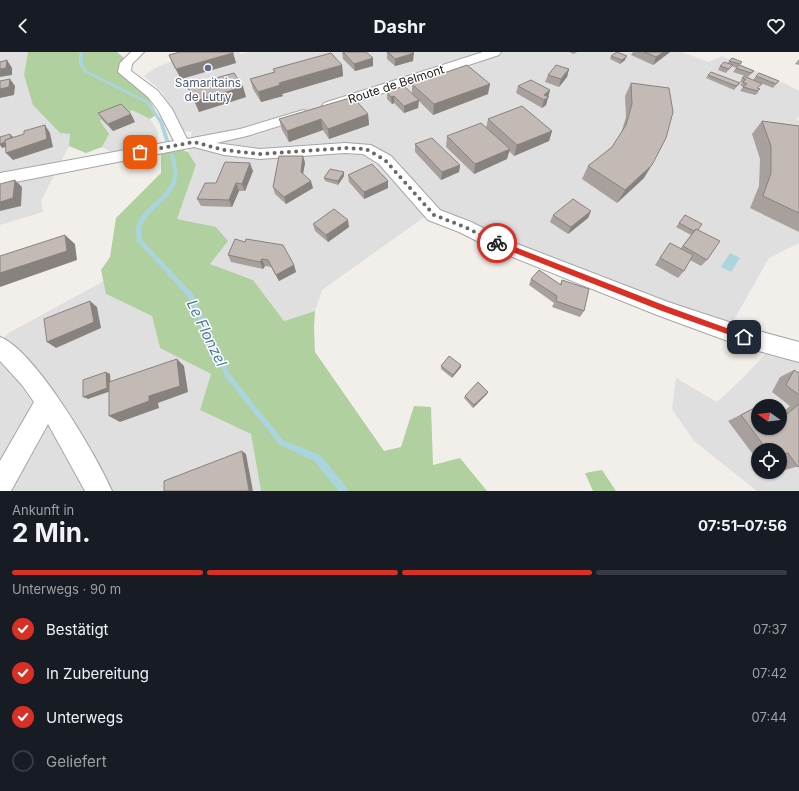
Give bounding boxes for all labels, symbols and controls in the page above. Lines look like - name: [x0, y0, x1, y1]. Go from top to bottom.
- icon: back: [12, 15, 34, 37]
- icon: heart: [765, 15, 787, 37]
- text: Dashr: [373, 16, 426, 37]
- street label: Route de Belmont: [346, 61, 446, 107]
- marker: Samaritains de Lutry: [203, 63, 213, 73]
- place label: Samaritains de Lutry: [175, 75, 241, 104]
- pin: [123, 135, 157, 169]
- icon: bag: [129, 141, 151, 163]
- courier: [477, 223, 517, 263]
- icon: bike: [486, 232, 508, 254]
- water label: Le Flonzel: [183, 296, 231, 370]
- pin: [727, 320, 761, 354]
- icon: home: [733, 326, 755, 348]
- north arrow: [751, 399, 787, 435]
- map controls: [751, 399, 787, 479]
- button: locate: [751, 443, 787, 479]
- text: Ankunft in: [12, 502, 74, 518]
- text: 07:51–07:56: [698, 516, 787, 535]
- text: 2 Min.: [12, 517, 91, 548]
- text: Unterwegs · 90 m: [12, 581, 121, 597]
- icon: check: [12, 618, 34, 640]
- text: Bestätigt: [46, 620, 109, 639]
- text: 07:37: [753, 621, 787, 637]
- icon: check: [12, 662, 34, 684]
- text: In Zubereitung: [46, 664, 149, 683]
- text: 07:42: [752, 665, 787, 681]
- icon: check: [12, 706, 34, 728]
- text: Unterwegs: [46, 708, 123, 727]
- text: 07:44: [752, 709, 787, 725]
- text: Geliefert: [46, 752, 107, 771]

